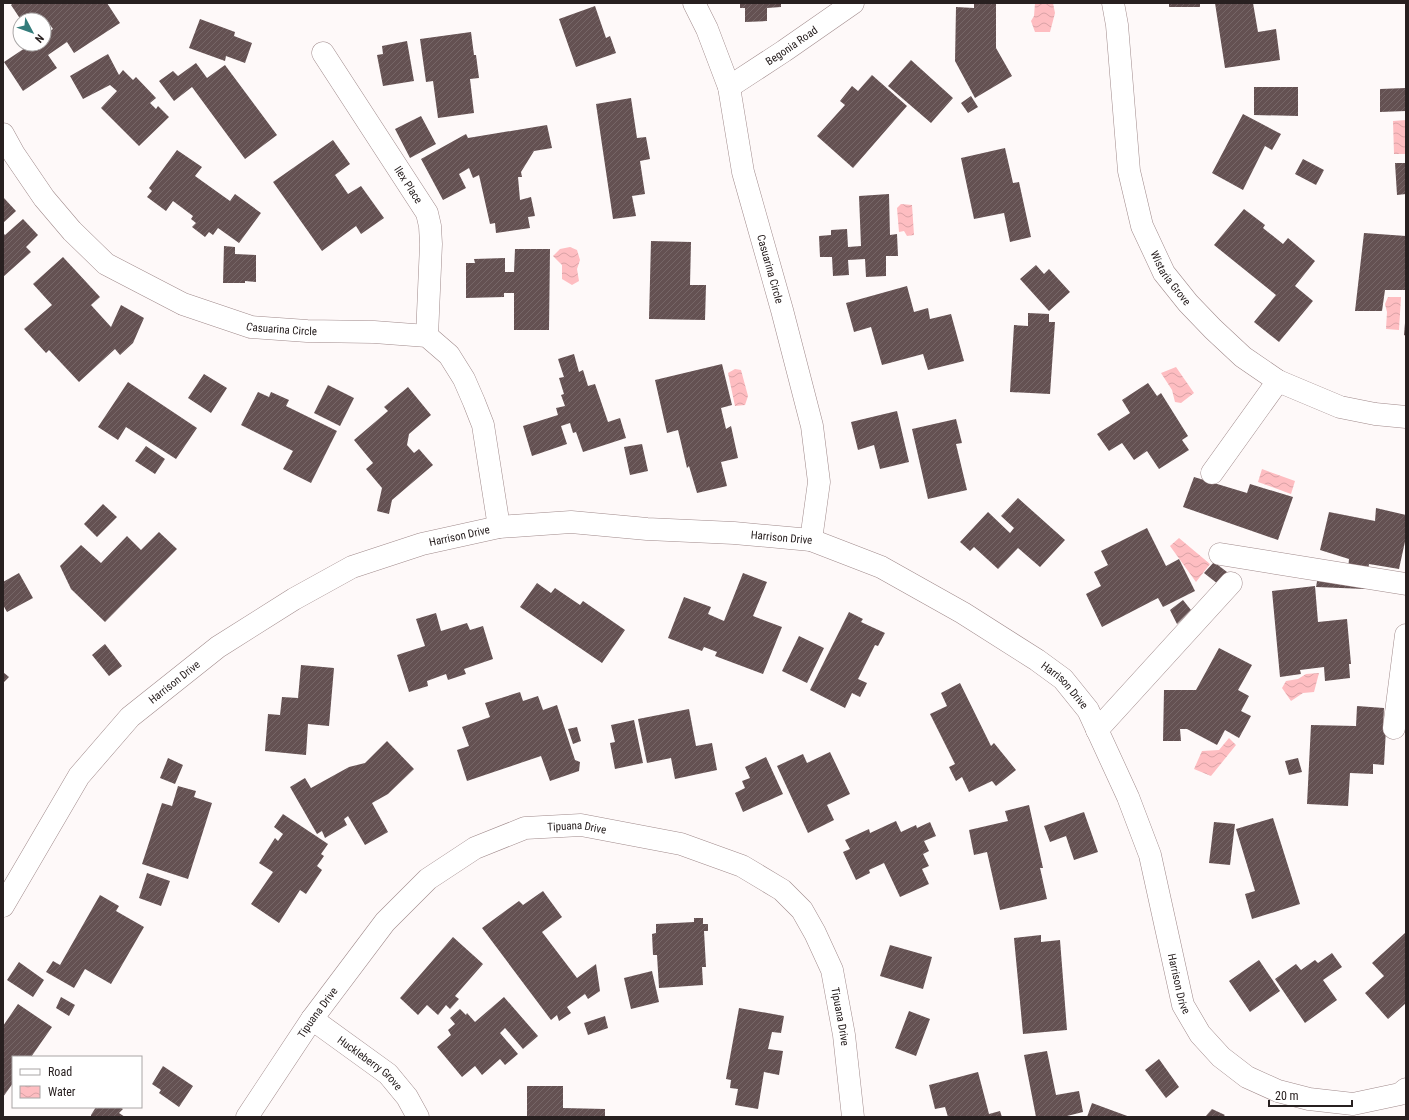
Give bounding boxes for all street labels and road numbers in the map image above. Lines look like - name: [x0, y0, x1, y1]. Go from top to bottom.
- street label: Begonia Road: [763, 24, 820, 68]
- street label: Ilex Place: [391, 164, 425, 206]
- street label: Casuarina Circle: [754, 233, 786, 305]
- street label: Wistaria Grove: [1148, 249, 1193, 308]
- street label: Casuarina Circle: [244, 320, 317, 338]
- street label: Harrison Drive: [428, 523, 491, 549]
- street label: Harrison Drive: [750, 529, 813, 547]
- street label: Harrison Drive: [146, 658, 203, 707]
- street label: Harrison Drive: [1038, 659, 1091, 712]
- street label: Tipuana Drive: [547, 819, 607, 837]
- street label: Harrison Drive: [1165, 952, 1193, 1016]
- street label: Tipuana Drive: [295, 985, 341, 1041]
- street label: Tipuana Drive: [828, 986, 851, 1047]
- street label: Huckleberry Grove: [335, 1034, 405, 1093]

